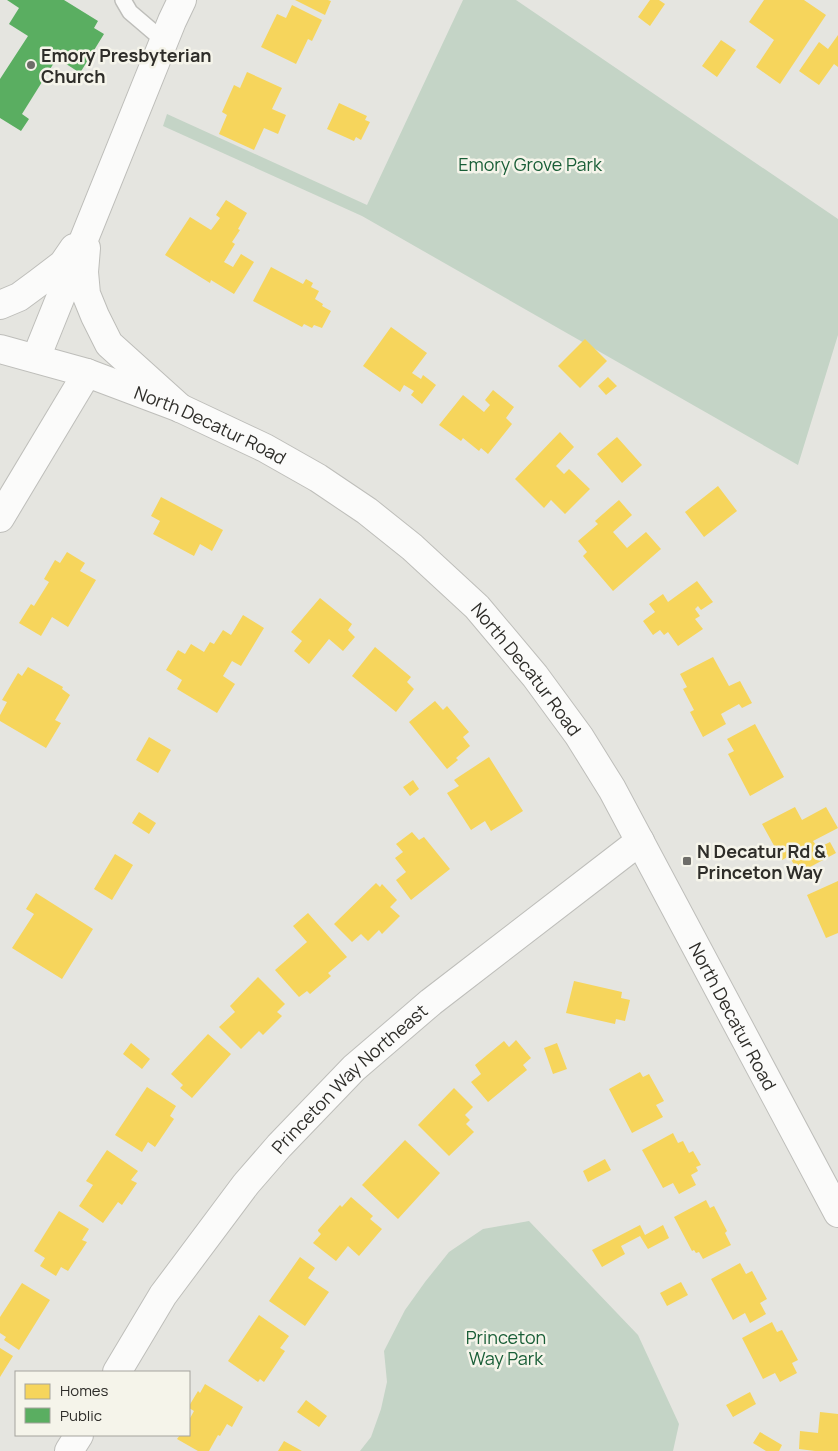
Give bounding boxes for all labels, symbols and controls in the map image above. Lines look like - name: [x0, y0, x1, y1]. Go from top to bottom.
- place label: Emory Presbyterian Church: [41, 43, 212, 88]
- marker: Emory Presbyterian Church: [25, 59, 37, 71]
- park label: Emory Grove Park: [458, 152, 603, 176]
- street label: North Decatur Road: [131, 380, 291, 470]
- street label: North Decatur Road: [466, 597, 587, 741]
- place label: N Decatur Rd & Princeton Way: [697, 839, 826, 884]
- marker: N Decatur Rd & Princeton Way: [681, 855, 693, 867]
- street label: North Decatur Road: [684, 938, 782, 1094]
- street label: Princeton Way Northeast: [266, 998, 432, 1159]
- park label: Princeton Way Park: [466, 1325, 546, 1370]
- legend: [15, 1371, 190, 1436]
- text: Homes: [60, 1380, 109, 1401]
- text: Public: [60, 1405, 102, 1426]

